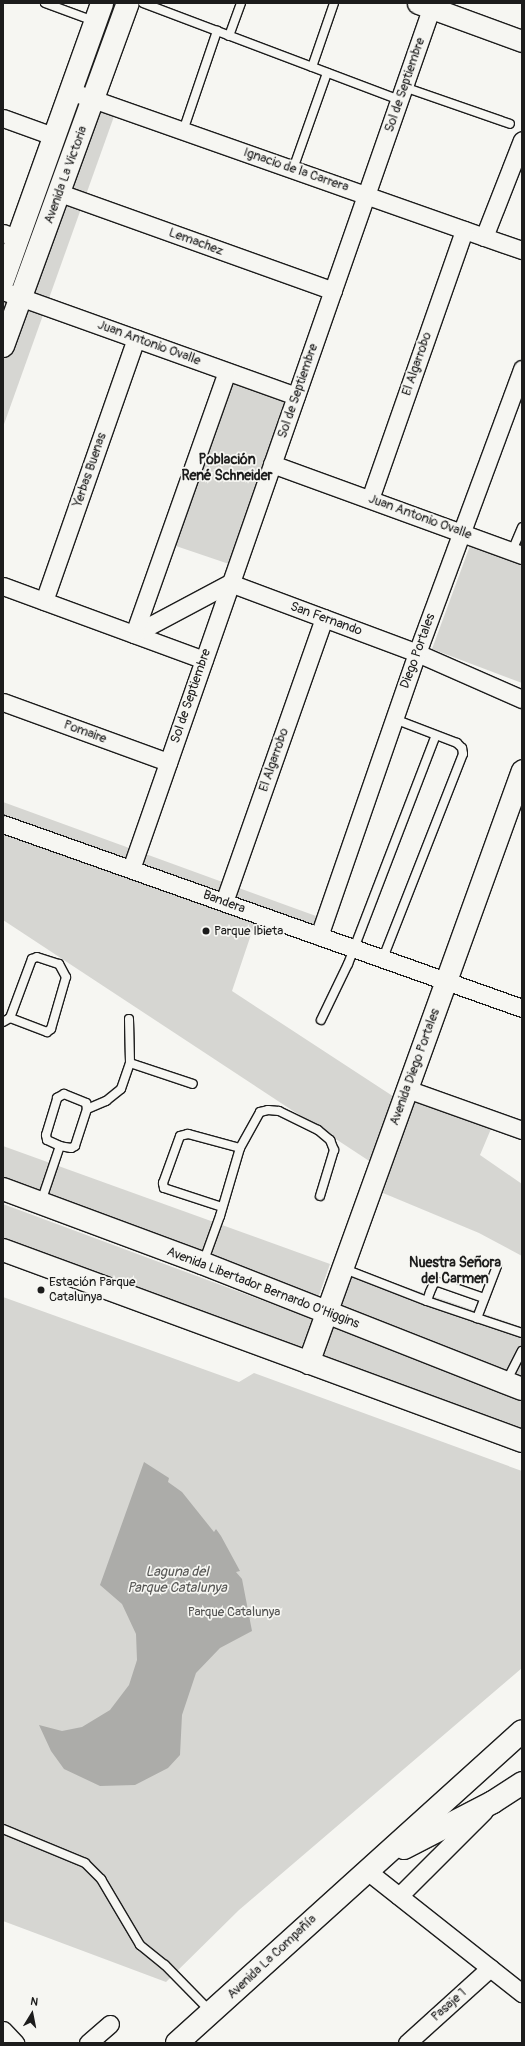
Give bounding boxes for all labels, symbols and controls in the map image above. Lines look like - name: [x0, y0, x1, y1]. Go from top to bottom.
- street label: Sol de Septiembre: [382, 36, 428, 134]
- street label: Avenida La Victoria: [41, 124, 91, 226]
- street label: Ignacio de la Carrera: [241, 145, 351, 195]
- street label: Lemachez: [167, 225, 225, 259]
- street label: Juan Antonio Ovalle: [95, 317, 203, 369]
- street label: El Algarrobo: [399, 330, 435, 398]
- street label: Sol de Septiembre: [275, 342, 321, 440]
- street label: Yerbas Buenas: [70, 431, 110, 509]
- district label: Población René Schneider: [181, 452, 273, 484]
- street label: Juan Antonio Ovalle: [366, 491, 474, 543]
- street label: San Fernando: [288, 599, 364, 639]
- street label: Diego Portales: [397, 611, 439, 691]
- street label: Sol de Septiembre: [168, 647, 214, 745]
- street label: Pomaire: [61, 717, 109, 747]
- street label: El Algarrobo: [256, 726, 292, 794]
- street label: Bandera: [201, 887, 247, 917]
- place label: Parque Ibieta: [214, 923, 283, 939]
- marker: Parque Ibieta: [201, 926, 211, 936]
- street label: Avenida Diego Portales: [387, 1006, 443, 1128]
- street label: Avenida Libertador Bernardo O'Higgins: [164, 1244, 362, 1332]
- district label: Nuestra Señora del Carmen: [409, 1255, 501, 1288]
- place label: Estación Parque Catalunya: [49, 1275, 135, 1306]
- marker: Estación Parque Catalunya: [36, 1285, 46, 1295]
- water label: Laguna del Parque Catalunya: [127, 1564, 227, 1596]
- park label: Parque Catalunya: [188, 1604, 280, 1620]
- street label: Avenida La Compañía: [224, 1912, 320, 2002]
- street label: Pasaje 1: [428, 1985, 470, 2025]
- north arrow: [12, 1994, 52, 2034]
- text: N: [29, 1995, 39, 2009]

